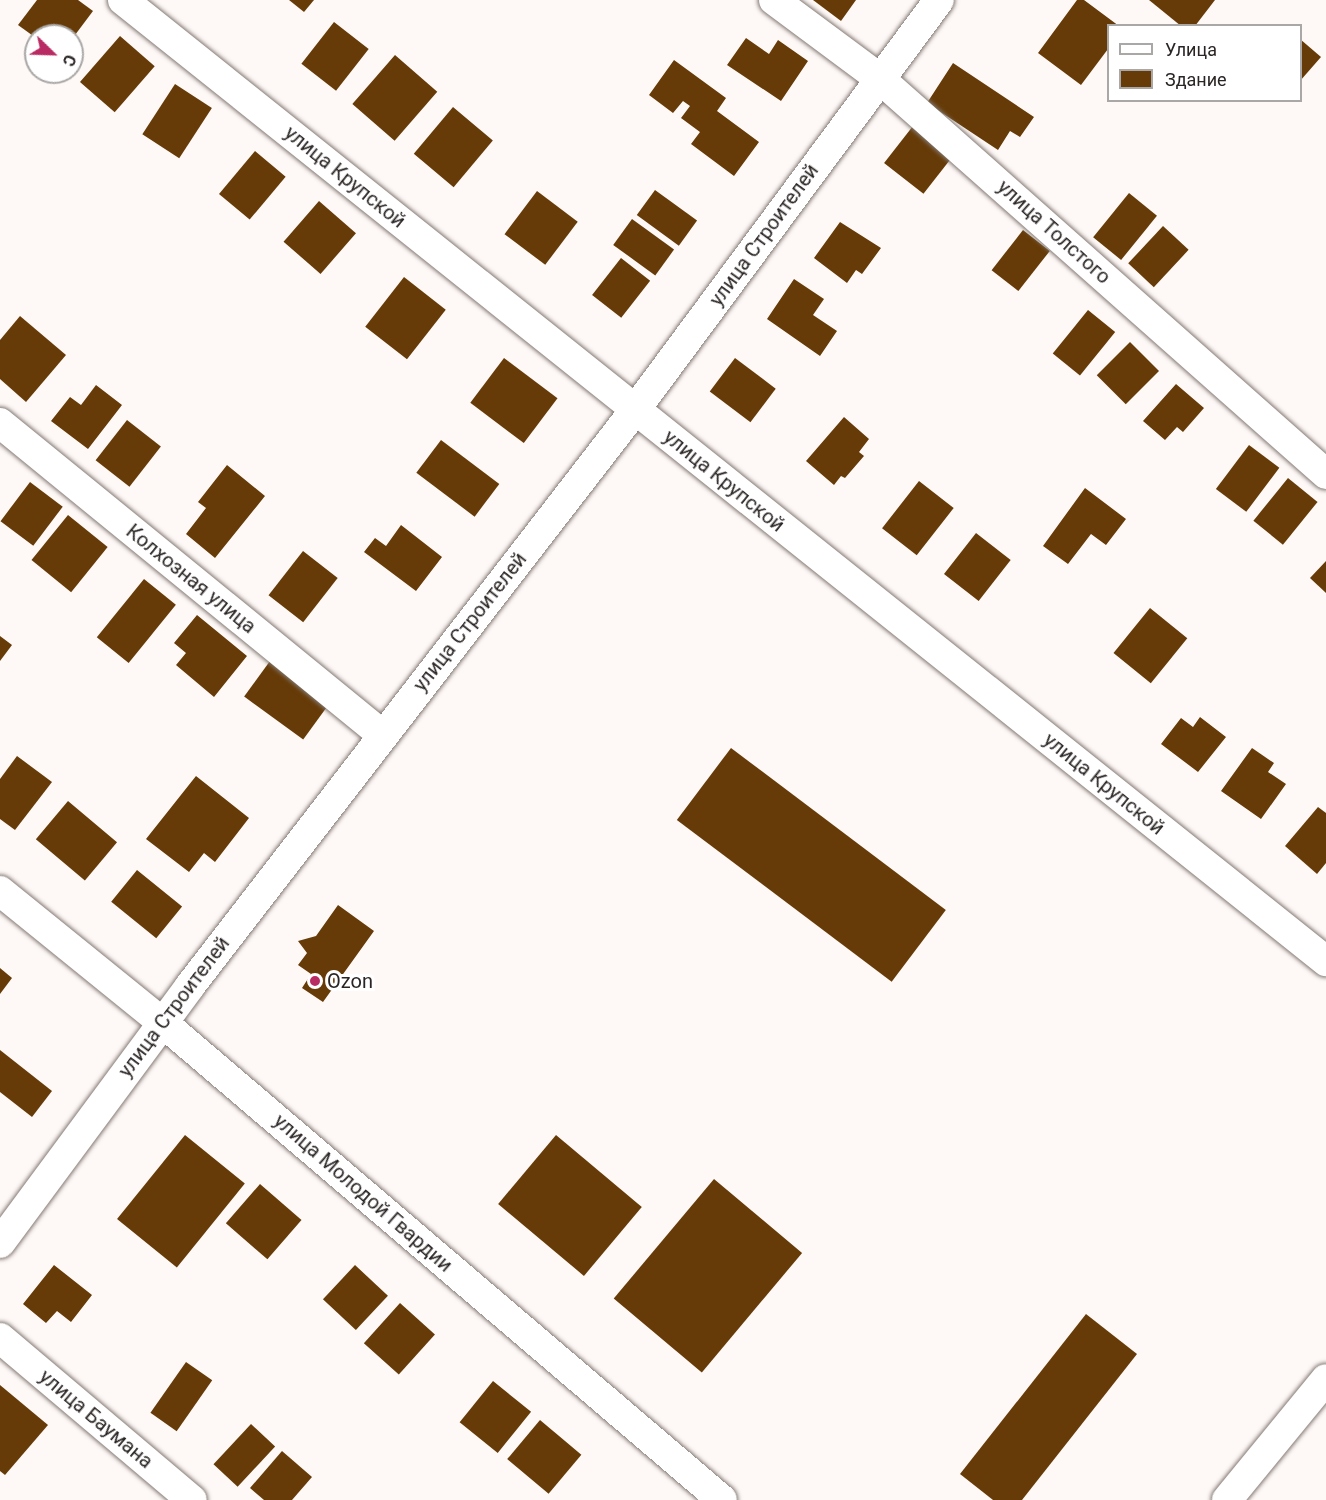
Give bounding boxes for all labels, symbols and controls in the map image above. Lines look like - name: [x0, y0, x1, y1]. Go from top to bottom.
- north arrow: [24, 24, 84, 84]
- legend: [1107, 24, 1302, 102]
- text: Улица: [1165, 39, 1217, 60]
- text: С: [58, 52, 80, 69]
- text: Здание: [1165, 69, 1227, 90]
- street label: улица Крупской: [280, 121, 410, 233]
- street label: улица Строителей: [704, 159, 824, 311]
- street label: улица Толстого: [992, 175, 1116, 289]
- street label: улица Крупской: [659, 425, 789, 537]
- street label: Колхозная улица: [121, 519, 261, 639]
- street label: улица Строителей: [408, 548, 532, 696]
- street label: улица Крупской: [1039, 728, 1169, 840]
- street label: улица Строителей: [113, 932, 235, 1082]
- place label: Ozon: [327, 969, 373, 993]
- marker: Ozon: [308, 974, 322, 988]
- street label: улица Молодой Гвардии: [269, 1109, 457, 1277]
- street label: улица Баумана: [34, 1365, 158, 1473]

